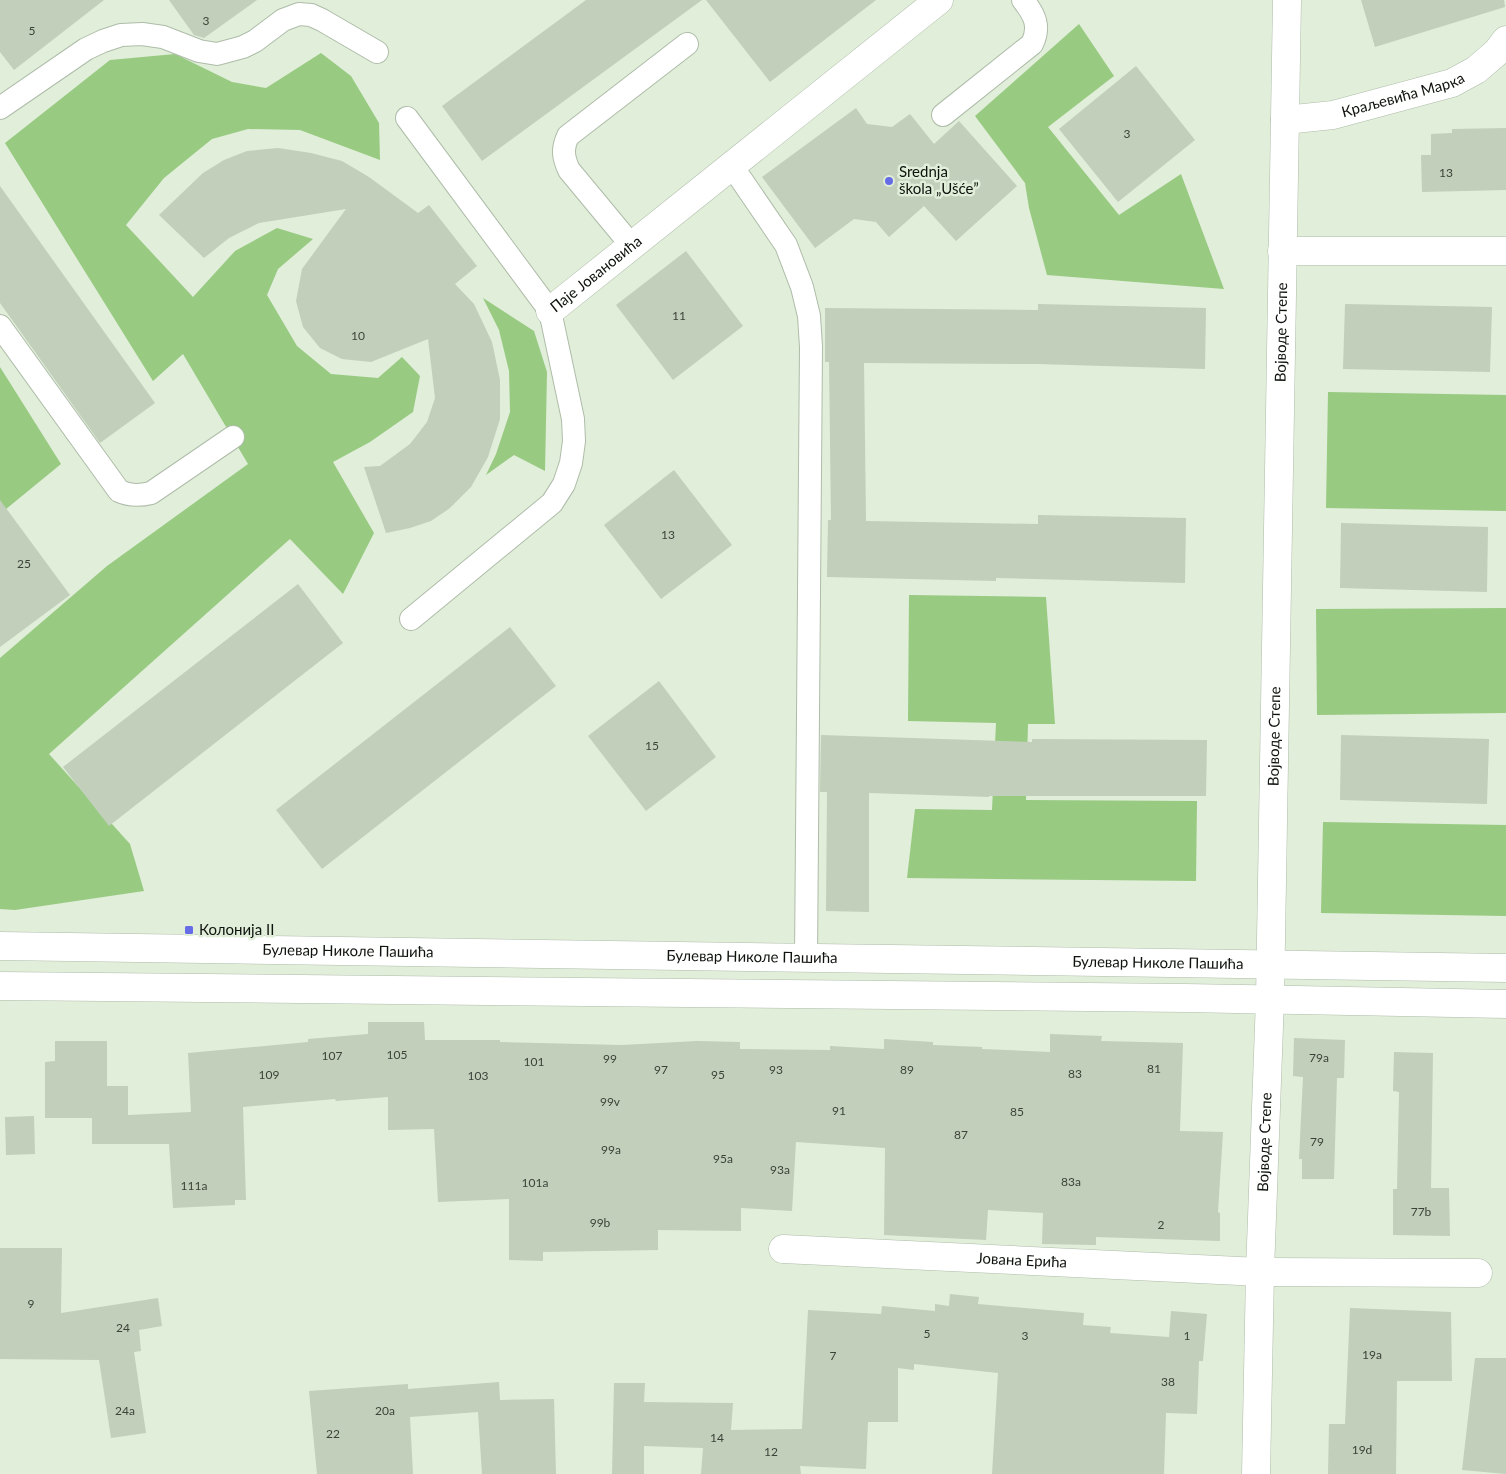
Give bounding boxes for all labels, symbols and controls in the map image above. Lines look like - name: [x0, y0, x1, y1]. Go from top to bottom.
- house number: 3: [203, 13, 210, 28]
- house number: 5: [29, 23, 36, 38]
- street label: Краљевића Марка: [1339, 68, 1467, 120]
- house number: 3: [1124, 126, 1131, 141]
- place label: Srednja škola „Ušće”: [899, 162, 979, 197]
- house number: 13: [1439, 165, 1453, 180]
- marker: Srednja škola „Ušće”: [883, 175, 895, 187]
- street label: Паје Јовановића: [546, 231, 645, 315]
- street label: Војводе Степе: [1270, 282, 1290, 382]
- house number: 11: [672, 308, 686, 323]
- house number: 10: [351, 328, 365, 343]
- house number: 13: [661, 527, 675, 542]
- house number: 25: [17, 556, 31, 571]
- street label: Војводе Степе: [1264, 686, 1283, 786]
- house number: 15: [645, 738, 659, 753]
- place label: Колонија II: [199, 920, 274, 938]
- marker: Колонија II: [183, 924, 195, 936]
- street label: Булевар Николе Пашића: [262, 940, 434, 960]
- street label: Булевар Николе Пашића: [666, 946, 838, 966]
- street label: Булевар Николе Пашића: [1072, 952, 1244, 972]
- house number: 105: [387, 1047, 407, 1062]
- house number: 107: [322, 1048, 342, 1063]
- house number: 79a: [1309, 1050, 1329, 1065]
- house number: 99: [603, 1051, 617, 1066]
- house number: 101: [524, 1054, 544, 1069]
- house number: 81: [1147, 1061, 1161, 1076]
- house number: 97: [654, 1062, 668, 1077]
- house number: 93: [769, 1062, 783, 1077]
- house number: 89: [900, 1062, 914, 1077]
- house number: 83: [1068, 1066, 1082, 1081]
- house number: 109: [259, 1067, 279, 1082]
- house number: 95: [711, 1067, 725, 1082]
- house number: 103: [468, 1068, 488, 1083]
- street label: Војводе Степе: [1253, 1092, 1275, 1192]
- house number: 99v: [600, 1094, 621, 1109]
- house number: 91: [832, 1103, 846, 1118]
- house number: 85: [1010, 1104, 1024, 1119]
- house number: 87: [954, 1127, 968, 1142]
- house number: 79: [1310, 1134, 1324, 1149]
- house number: 99a: [601, 1142, 621, 1157]
- house number: 95a: [713, 1151, 733, 1166]
- house number: 93a: [770, 1162, 790, 1177]
- house number: 83a: [1061, 1174, 1081, 1189]
- house number: 101a: [522, 1175, 548, 1190]
- house number: 111a: [181, 1178, 207, 1193]
- house number: 77b: [1411, 1204, 1432, 1219]
- house number: 99b: [590, 1215, 611, 1230]
- house number: 2: [1158, 1217, 1165, 1232]
- street label: Јована Ерића: [976, 1248, 1067, 1271]
- house number: 9: [28, 1296, 35, 1311]
- house number: 24: [116, 1320, 130, 1335]
- house number: 5: [924, 1326, 931, 1341]
- house number: 3: [1022, 1328, 1029, 1343]
- house number: 1: [1184, 1328, 1191, 1343]
- house number: 19a: [1362, 1347, 1382, 1362]
- house number: 7: [830, 1348, 837, 1363]
- house number: 38: [1161, 1374, 1175, 1389]
- house number: 24a: [115, 1403, 135, 1418]
- house number: 20a: [375, 1403, 395, 1418]
- house number: 22: [326, 1426, 340, 1441]
- house number: 14: [710, 1430, 724, 1445]
- house number: 19d: [1352, 1442, 1372, 1457]
- house number: 12: [764, 1444, 778, 1459]

